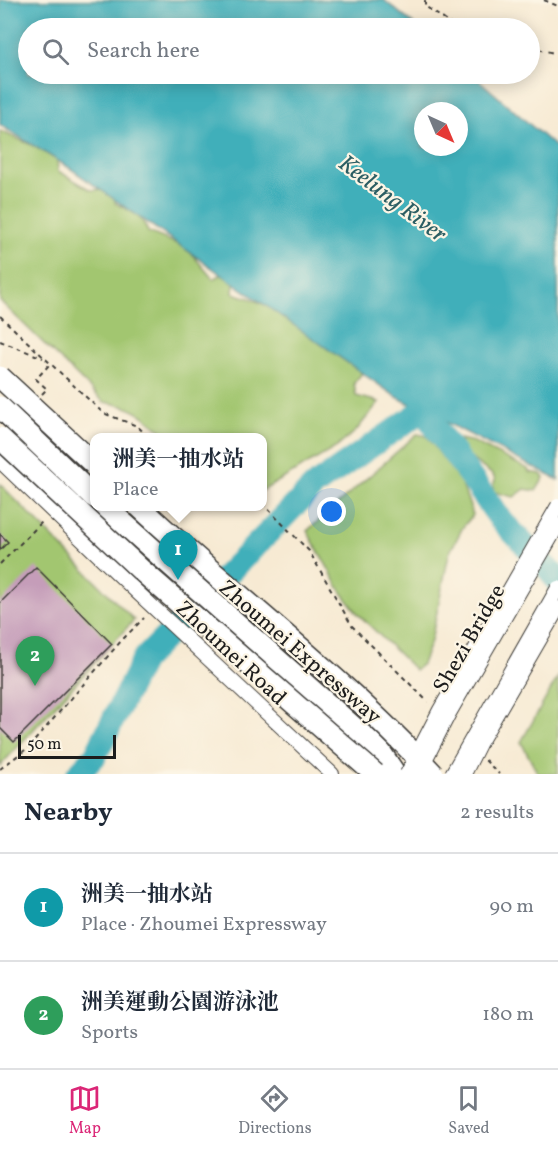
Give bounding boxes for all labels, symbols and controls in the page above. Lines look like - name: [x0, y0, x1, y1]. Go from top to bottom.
- search box: [18, 18, 540, 84]
- icon: search: [39, 35, 72, 68]
- text: Search here: [87, 36, 200, 67]
- north arrow: [414, 102, 468, 156]
- water label: Keelung River: [331, 148, 454, 252]
- popup: [90, 433, 267, 511]
- text: 洲美一抽水站: [112, 445, 245, 476]
- text: Place: [112, 476, 158, 504]
- your location: [317, 497, 346, 526]
- pin: 1: [158, 530, 198, 580]
- street label: Zhoumei Expressway: [211, 573, 388, 732]
- street label: Shezi Bridge: [426, 579, 514, 700]
- street label: Zhoumei Road: [168, 594, 293, 713]
- pin: 2: [15, 636, 54, 686]
- scale bar: [18, 732, 116, 760]
- text: 50 m: [27, 734, 61, 756]
- text: Nearby: [24, 795, 113, 831]
- text: 2 results: [460, 799, 534, 827]
- text: 洲美一抽水站: [81, 880, 213, 911]
- text: 1: [39, 893, 48, 921]
- text: 90 m: [490, 893, 534, 921]
- text: Place · Zhoumei Expressway: [81, 911, 327, 939]
- text: 洲美運動公園游泳池: [81, 988, 279, 1019]
- text: 2: [38, 1001, 49, 1029]
- text: 180 m: [482, 1001, 534, 1029]
- text: Sports: [81, 1019, 138, 1047]
- tab: Map: [68, 1082, 101, 1140]
- tab: Directions: [238, 1082, 312, 1140]
- tab: Saved: [448, 1082, 490, 1140]

